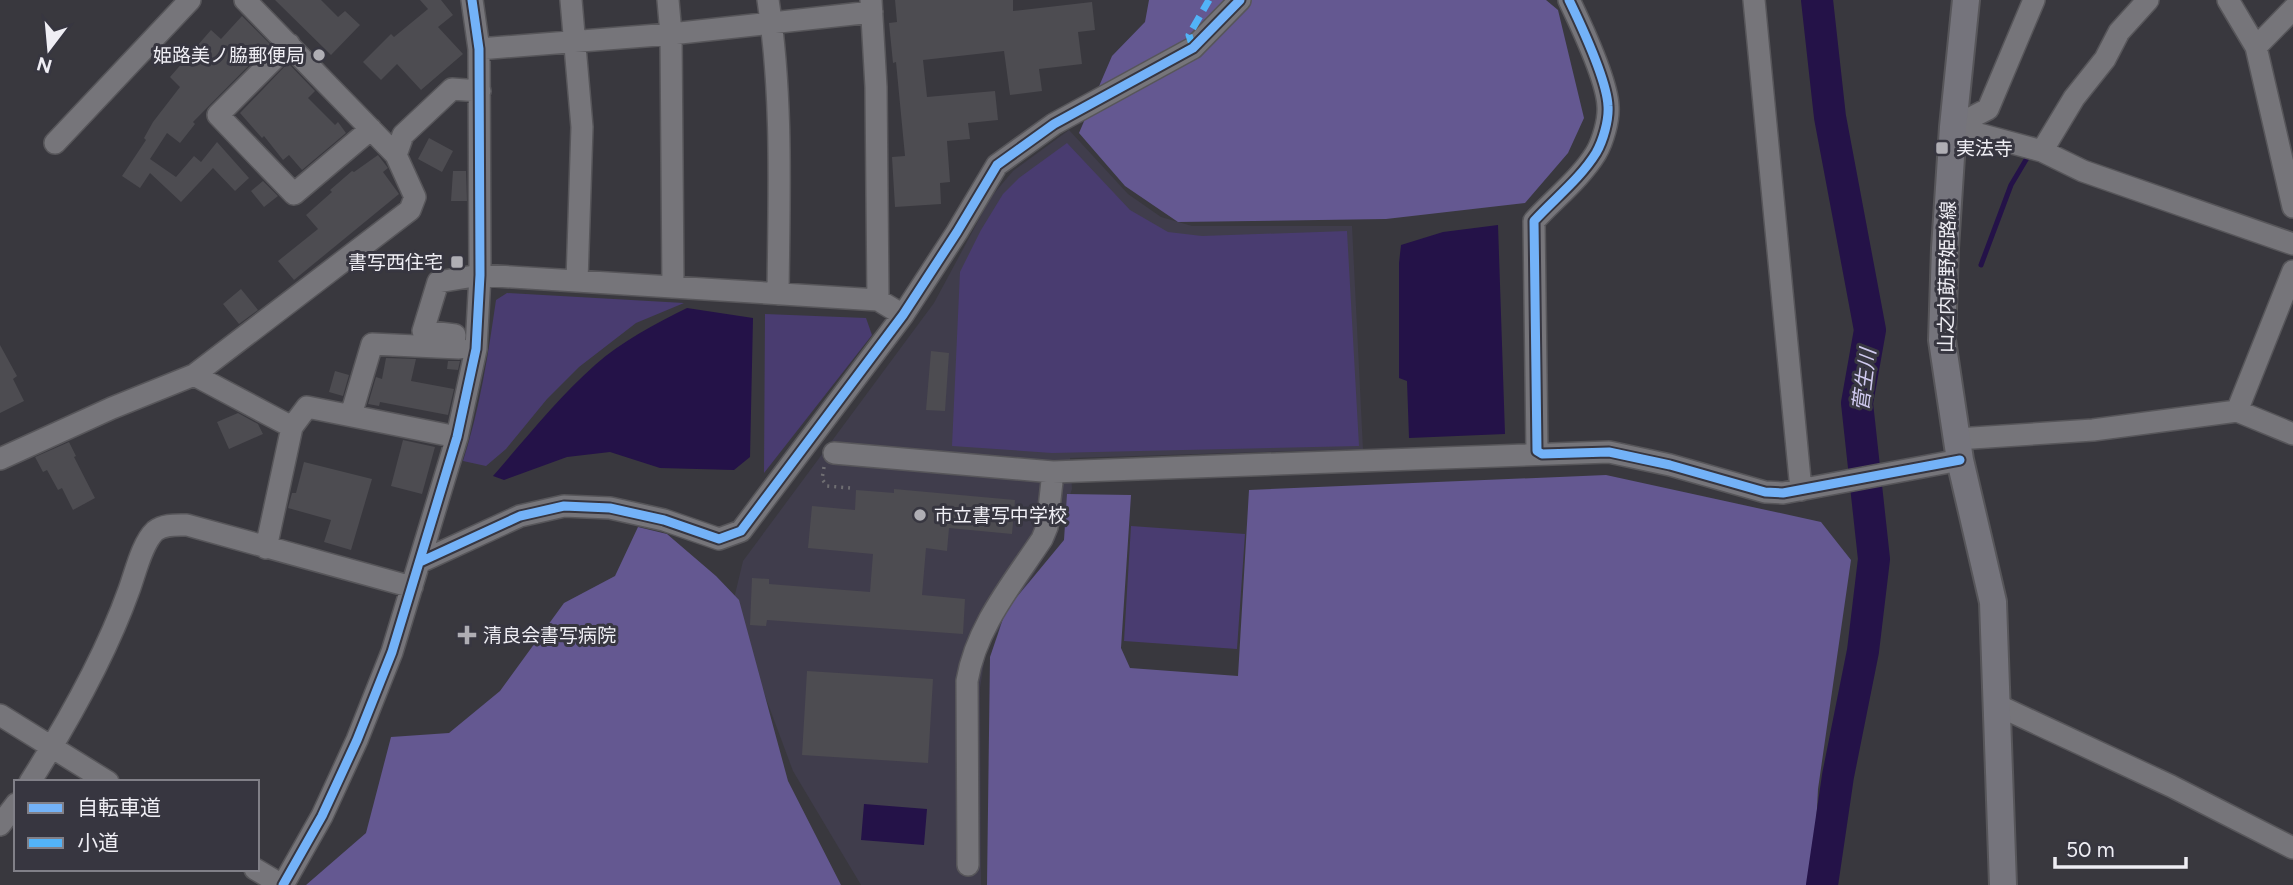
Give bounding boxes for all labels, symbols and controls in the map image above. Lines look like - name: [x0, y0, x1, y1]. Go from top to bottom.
- north arrow: [14, 14, 84, 84]
- place label: 姫路美ノ脇郵便局: [153, 44, 305, 67]
- marker: 姫路美ノ脇郵便局: [311, 47, 327, 63]
- text: N: [34, 52, 55, 78]
- place label: 実法寺: [1956, 137, 2013, 160]
- marker: 実法寺: [1934, 140, 1950, 156]
- street label: 山之内莇野姫路線: [1934, 201, 1960, 353]
- place label: 書写西住宅: [348, 251, 443, 274]
- marker: 書写西住宅: [449, 254, 465, 270]
- water label: 菅生川: [1848, 345, 1880, 413]
- place label: 市立書写中学校: [934, 504, 1067, 527]
- marker: 市立書写中学校: [912, 507, 928, 523]
- place label: 清良会書写病院: [483, 624, 616, 647]
- marker: 清良会書写病院: [457, 625, 477, 645]
- legend: [14, 780, 259, 871]
- text: 自転車道: [77, 795, 161, 820]
- scale bar: [2055, 826, 2186, 870]
- text: 小道: [77, 830, 119, 855]
- text: 50 m: [2066, 837, 2115, 862]

